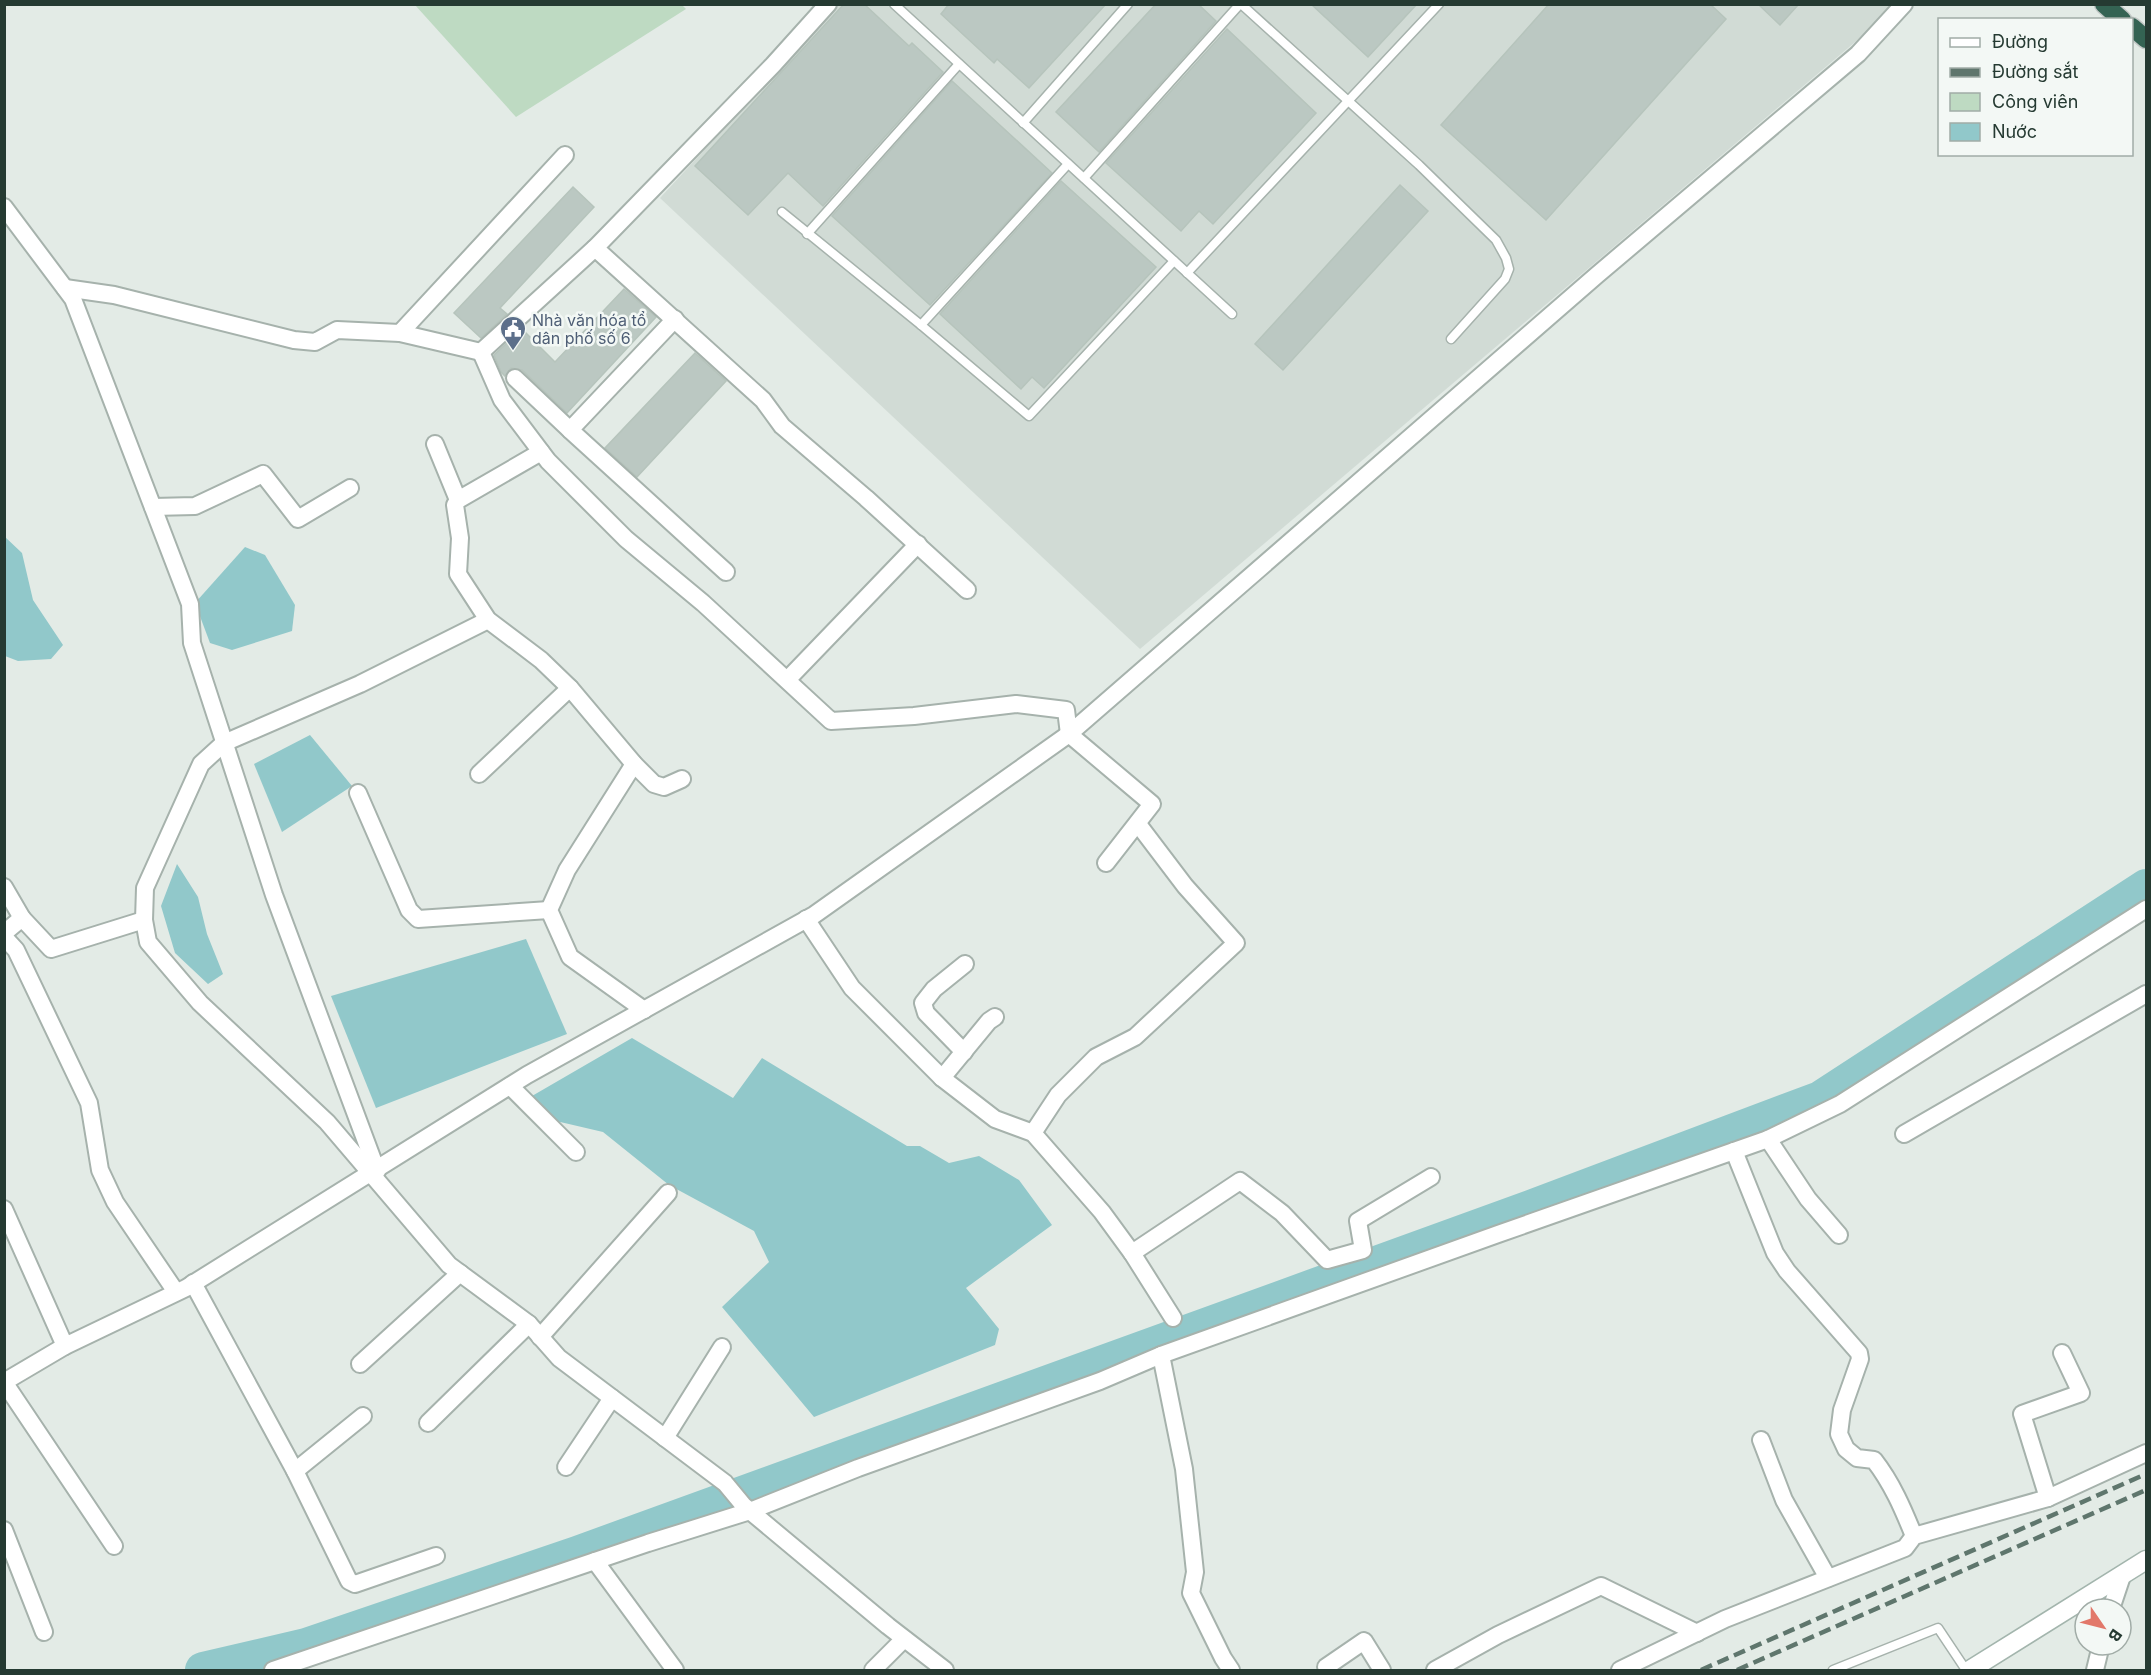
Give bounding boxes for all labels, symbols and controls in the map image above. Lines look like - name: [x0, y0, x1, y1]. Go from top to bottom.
- legend: [1938, 18, 2133, 156]
- text: Đường: [1992, 31, 2048, 52]
- text: Đường sắt: [1992, 61, 2079, 82]
- text: Công viên: [1992, 91, 2078, 112]
- text: Nước: [1992, 121, 2037, 142]
- place label: Nhà văn hóa tổ dân phố số 6: [532, 310, 646, 348]
- public building icon: Nhà văn hóa tổ dân phố số 6: [498, 314, 528, 352]
- north arrow: [2073, 1597, 2133, 1657]
- text: B: [2104, 1626, 2127, 1646]

